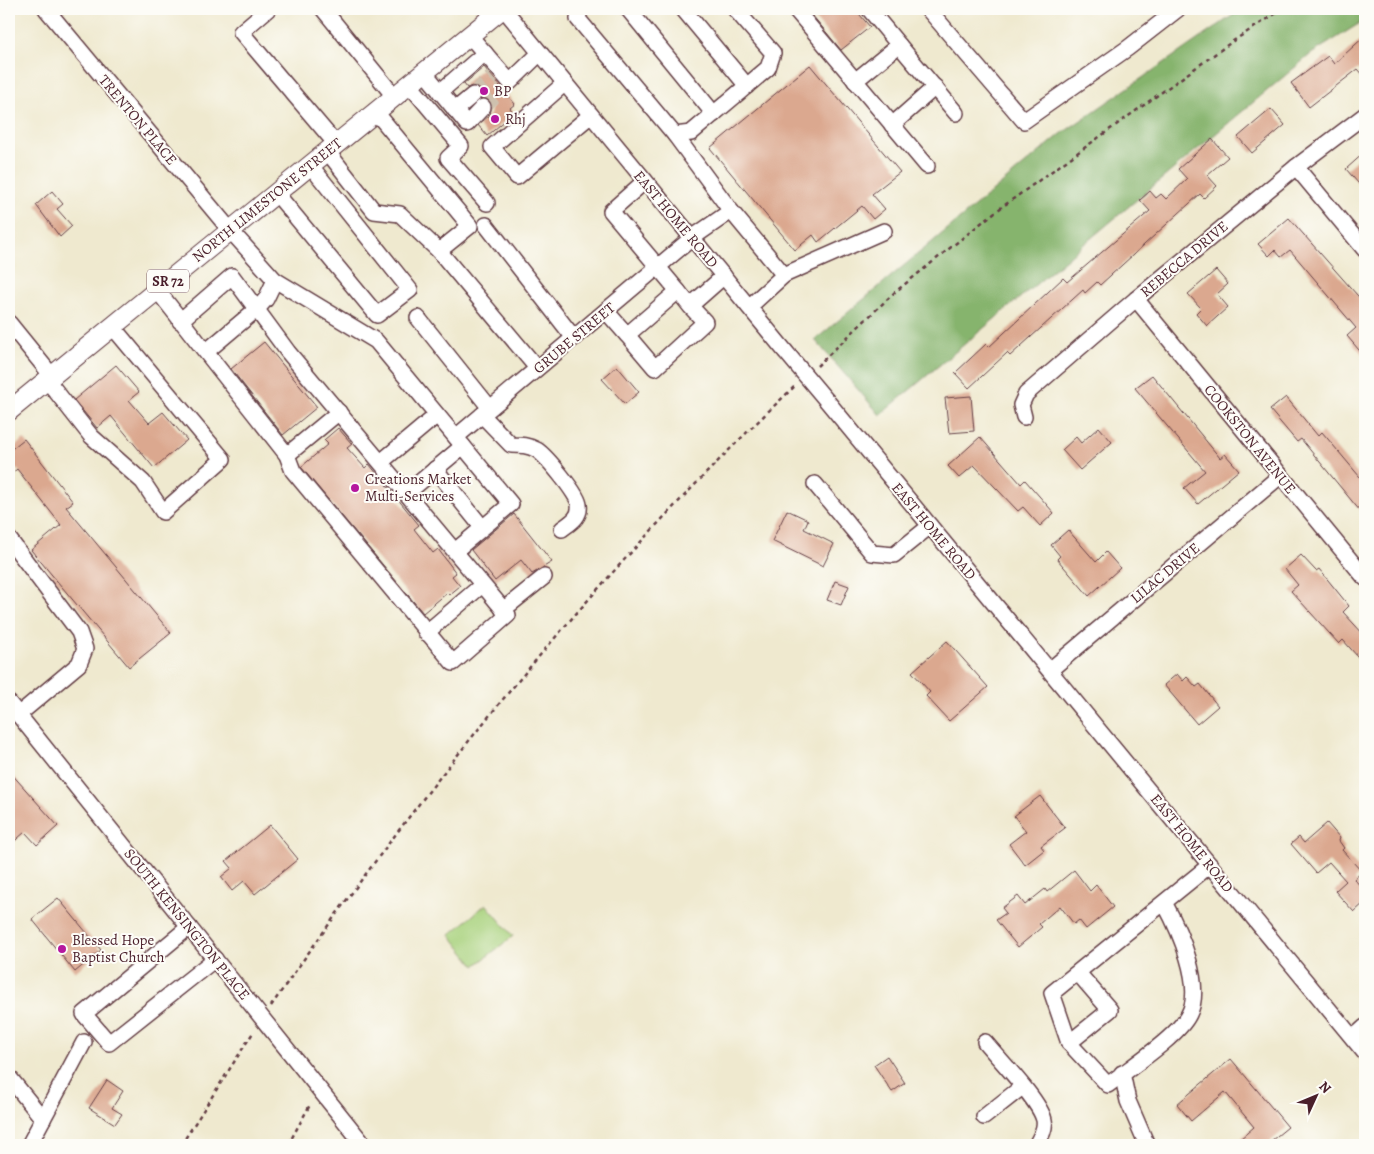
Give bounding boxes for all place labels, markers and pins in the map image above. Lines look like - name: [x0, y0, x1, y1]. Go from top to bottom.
- place label: BP: [494, 81, 511, 101]
- marker: BP: [478, 85, 490, 97]
- place label: Rhj: [505, 109, 526, 129]
- marker: Rhj: [489, 113, 501, 125]
- place label: Creations Market Multi-Services: [365, 469, 471, 506]
- marker: Creations Market Multi-Services: [349, 482, 361, 494]
- place label: Blessed Hope Baptist Church: [72, 930, 164, 967]
- marker: Blessed Hope Baptist Church: [56, 943, 68, 955]

